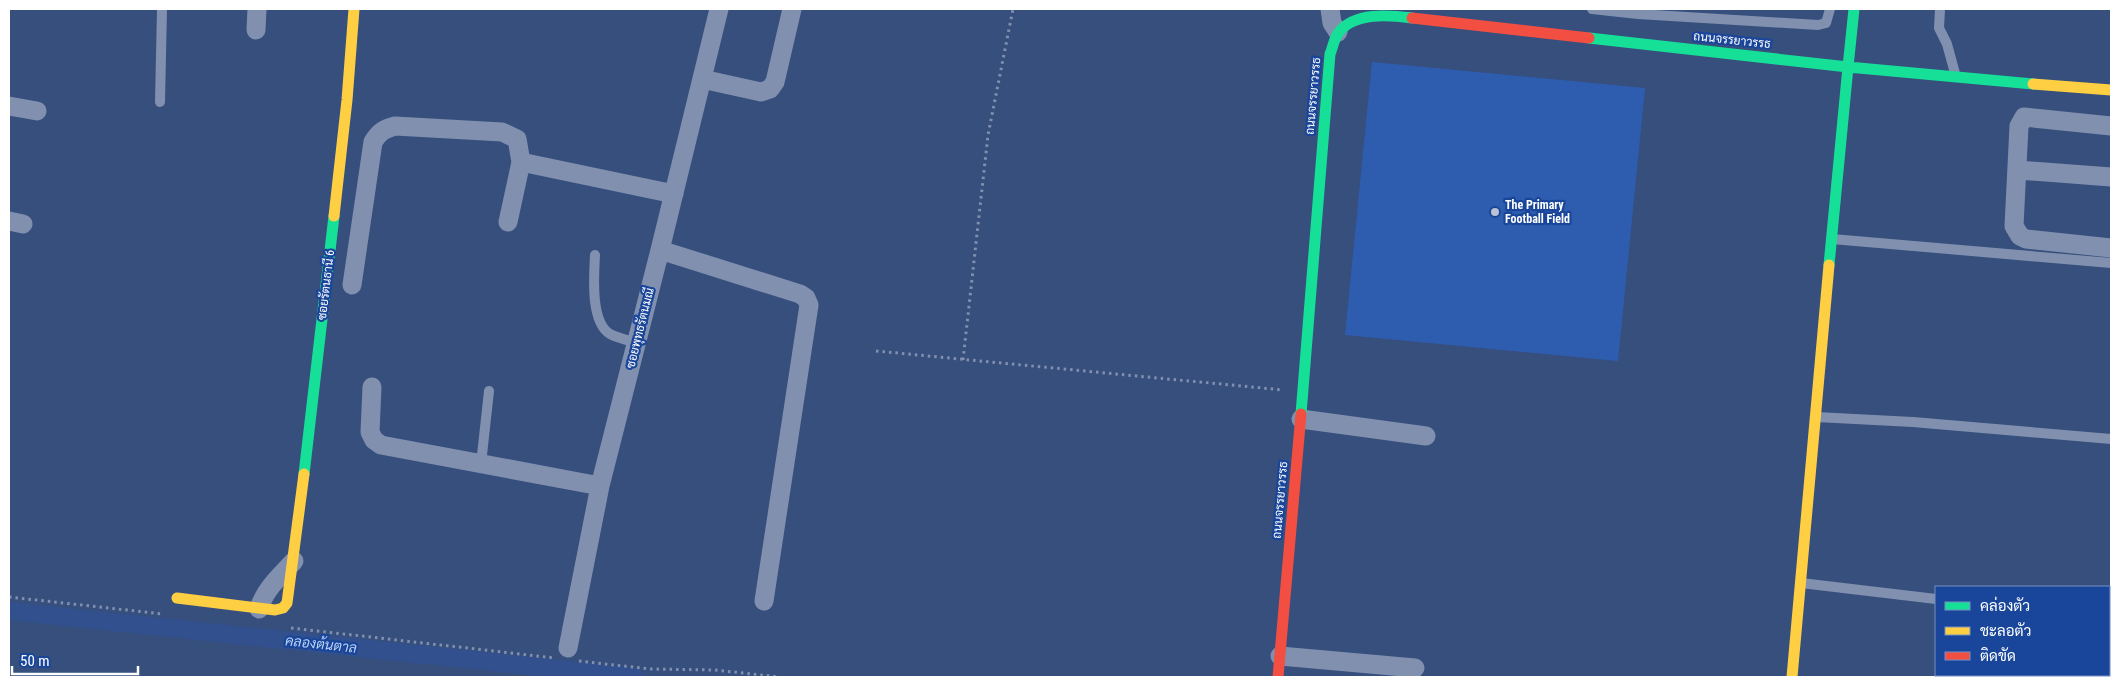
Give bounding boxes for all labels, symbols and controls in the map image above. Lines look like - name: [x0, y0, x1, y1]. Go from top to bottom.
- street label: ถนนจรรยาวรรธ: [1693, 29, 1772, 51]
- street label: ถนนจรรยาวรรธ: [1303, 56, 1323, 135]
- place label: The Primary Football Field: [1505, 198, 1570, 226]
- marker: The Primary Football Field: [1489, 206, 1501, 218]
- street label: ซอยรัตนธานี 6: [314, 249, 337, 321]
- street label: ซอยพุทธรัตนมณี: [622, 286, 659, 370]
- street label: ถนนจรรยาวรรธ: [1270, 460, 1290, 539]
- legend: [1935, 586, 2110, 676]
- text: คล่องตัว: [1980, 596, 2030, 615]
- text: ชะลอตัว: [1980, 622, 2031, 640]
- water label: คลองต้นตาล: [284, 632, 358, 656]
- scale bar: [12, 644, 139, 676]
- text: ติดขัด: [1980, 647, 2016, 665]
- text: 50 m: [20, 652, 50, 670]

